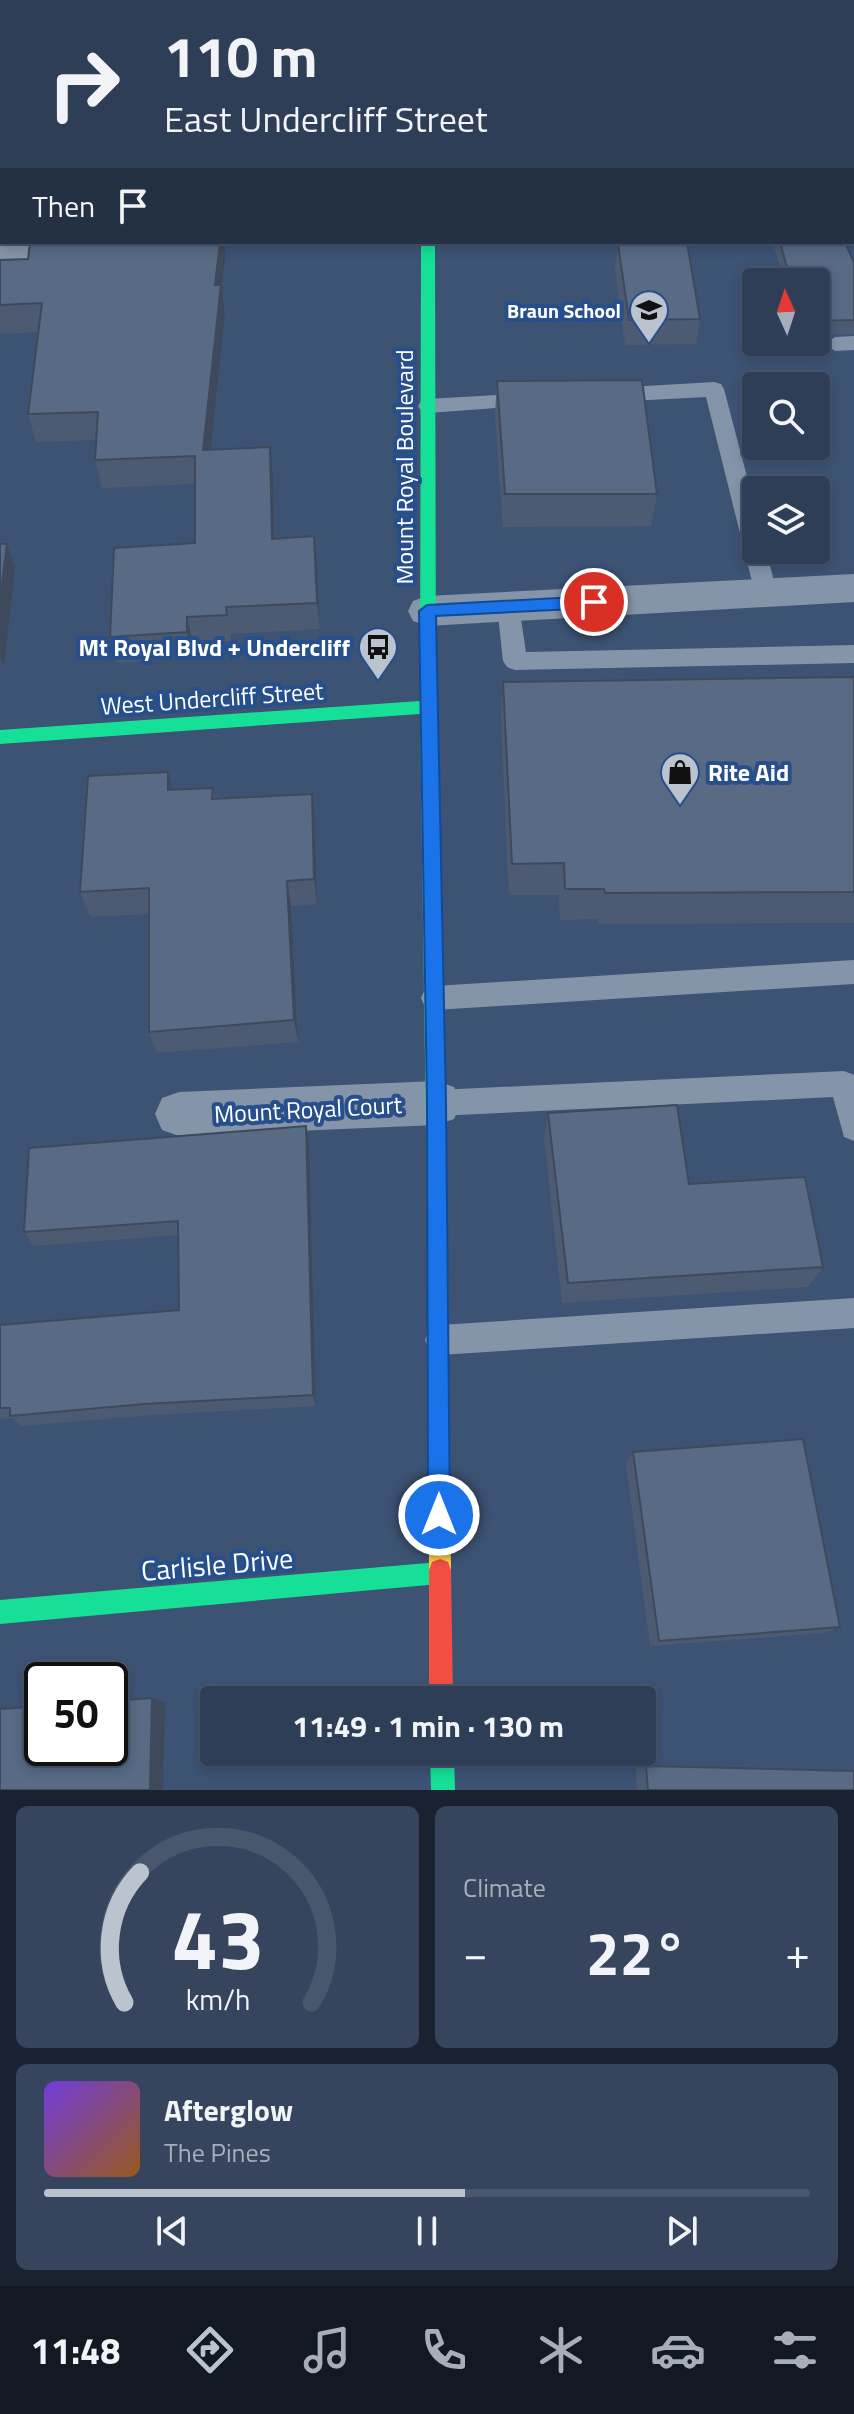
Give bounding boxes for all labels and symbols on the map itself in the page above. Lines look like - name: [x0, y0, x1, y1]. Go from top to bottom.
- north arrow: [742, 268, 830, 356]
- school or university icon: Braun School: [628, 289, 670, 344]
- place label: Braun School: [507, 295, 621, 326]
- street label: Mount Royal Boulevard: [386, 350, 422, 584]
- pin: [560, 568, 628, 636]
- bus stop icon: Mt Royal Blvd + Undercliff: [357, 626, 399, 681]
- place label: Mt Royal Blvd + Undercliff: [79, 629, 350, 665]
- street label: West Undercliff Street: [99, 672, 325, 724]
- shop icon: Rite Aid: [659, 751, 701, 806]
- place label: Rite Aid: [708, 754, 789, 790]
- street label: Mount Royal Court: [213, 1086, 403, 1132]
- position arrow: [397, 1473, 481, 1557]
- street label: Carlisle Drive: [139, 1536, 295, 1592]
- speed limit sign: 50: [24, 1662, 128, 1766]

